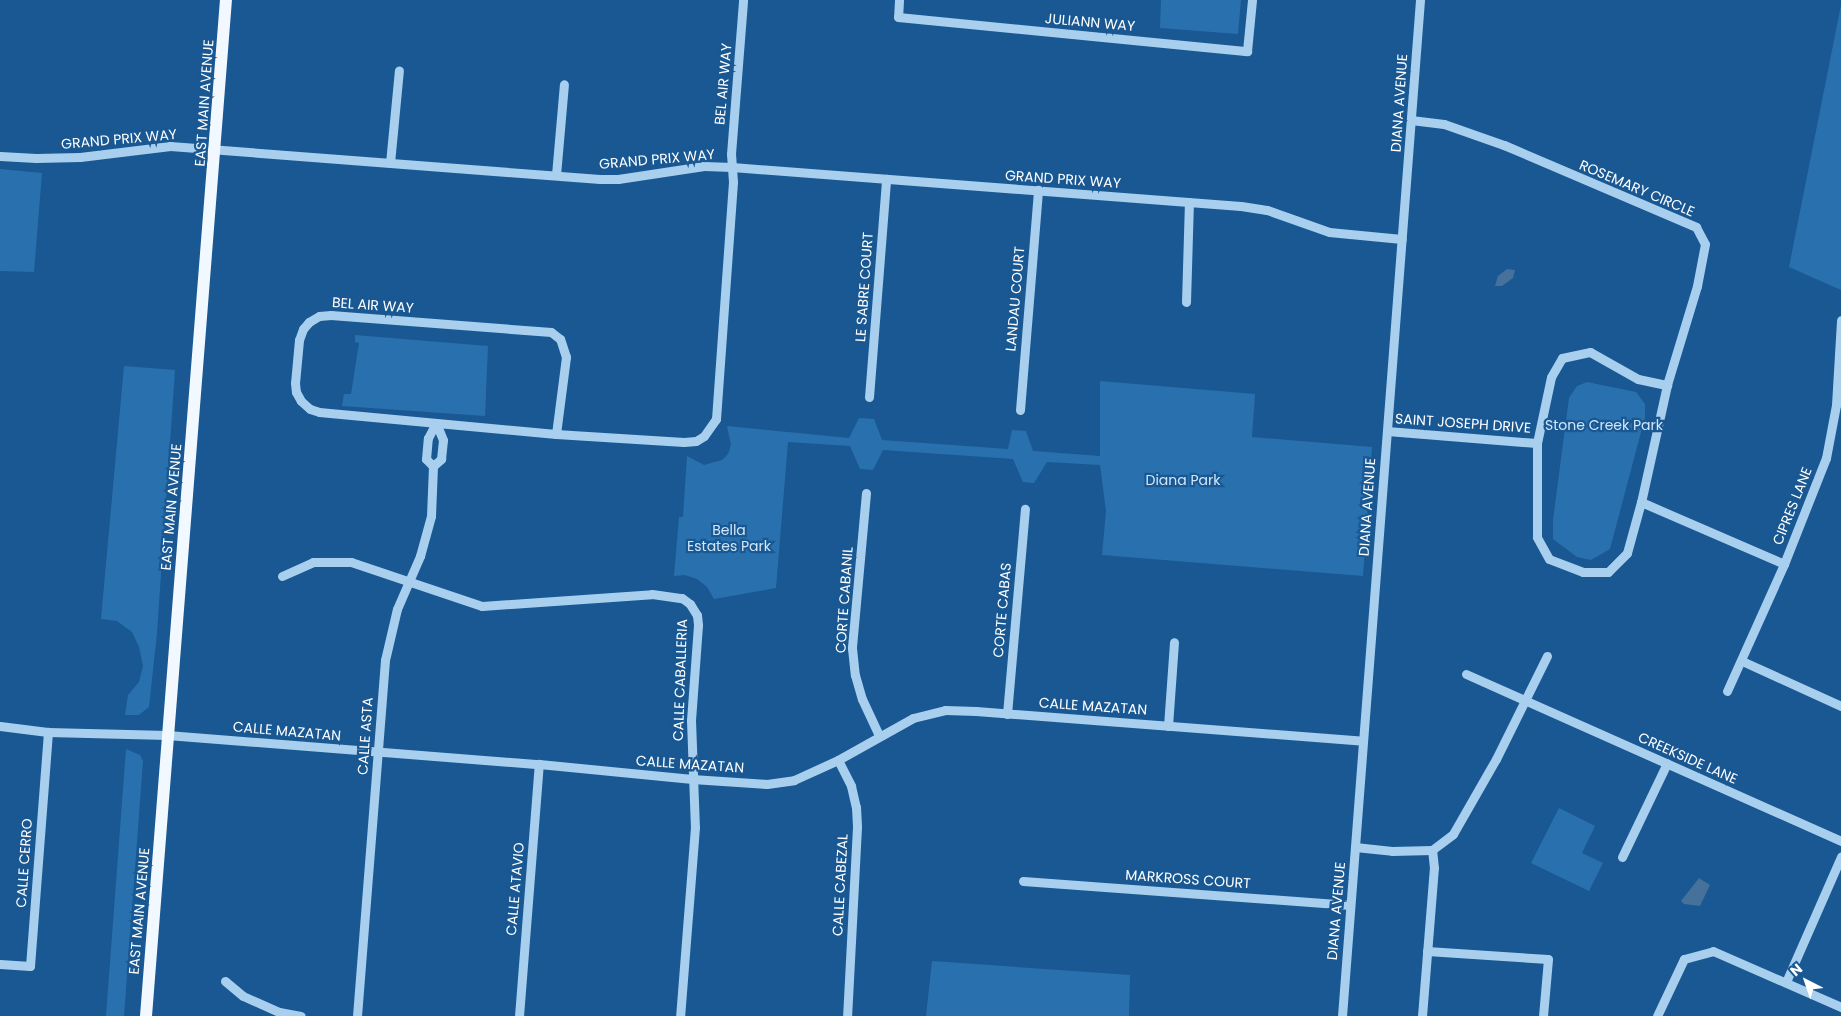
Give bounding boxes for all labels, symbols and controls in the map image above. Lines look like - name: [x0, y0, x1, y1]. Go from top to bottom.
- street label: JULIANN WAY: [1044, 10, 1136, 34]
- street label: EAST MAIN AVENUE: [191, 39, 217, 167]
- street label: BEL AIR WAY: [711, 42, 735, 126]
- street label: DIANA AVENUE: [1387, 53, 1411, 153]
- street label: GRAND PRIX WAY: [60, 126, 178, 152]
- street label: GRAND PRIX WAY: [598, 146, 716, 172]
- street label: ROSEMARY CIRCLE: [1577, 156, 1697, 220]
- street label: GRAND PRIX WAY: [1005, 167, 1121, 191]
- street label: LE SABRE COURT: [852, 232, 876, 342]
- street label: LANDAU COURT: [1002, 246, 1028, 352]
- street label: BEL AIR WAY: [332, 294, 414, 316]
- street label: SAINT JOSEPH DRIVE: [1395, 410, 1531, 436]
- park label: Stone Creek Park: [1545, 417, 1663, 433]
- street label: EAST MAIN AVENUE: [157, 443, 185, 571]
- street label: DIANA AVENUE: [1355, 457, 1379, 557]
- street label: CIPRES LANE: [1769, 465, 1815, 547]
- park label: Diana Park: [1146, 472, 1220, 488]
- park label: Bella Estates Park: [687, 522, 771, 554]
- street label: CORTE CABANIL: [832, 546, 856, 654]
- street label: CORTE CABAS: [989, 562, 1015, 658]
- street label: CALLE CABALLERIA: [669, 619, 691, 741]
- street label: CALLE MAZATAN: [1038, 694, 1148, 718]
- street label: CALLE ASTA: [354, 697, 376, 775]
- street label: CALLE MAZATAN: [232, 718, 342, 744]
- street label: CREEKSIDE LANE: [1636, 729, 1740, 787]
- street label: CALLE MAZATAN: [635, 752, 745, 776]
- street label: CALLE CERRO: [13, 818, 35, 908]
- street label: CALLE CABEZAL: [829, 833, 851, 937]
- street label: CALLE ATAVIO: [503, 842, 527, 936]
- street label: EAST MAIN AVENUE: [125, 847, 153, 975]
- street label: DIANA AVENUE: [1323, 861, 1349, 961]
- street label: MARKROSS COURT: [1125, 866, 1251, 892]
- north arrow: [1781, 956, 1831, 1006]
- text: N: [1786, 959, 1807, 981]

